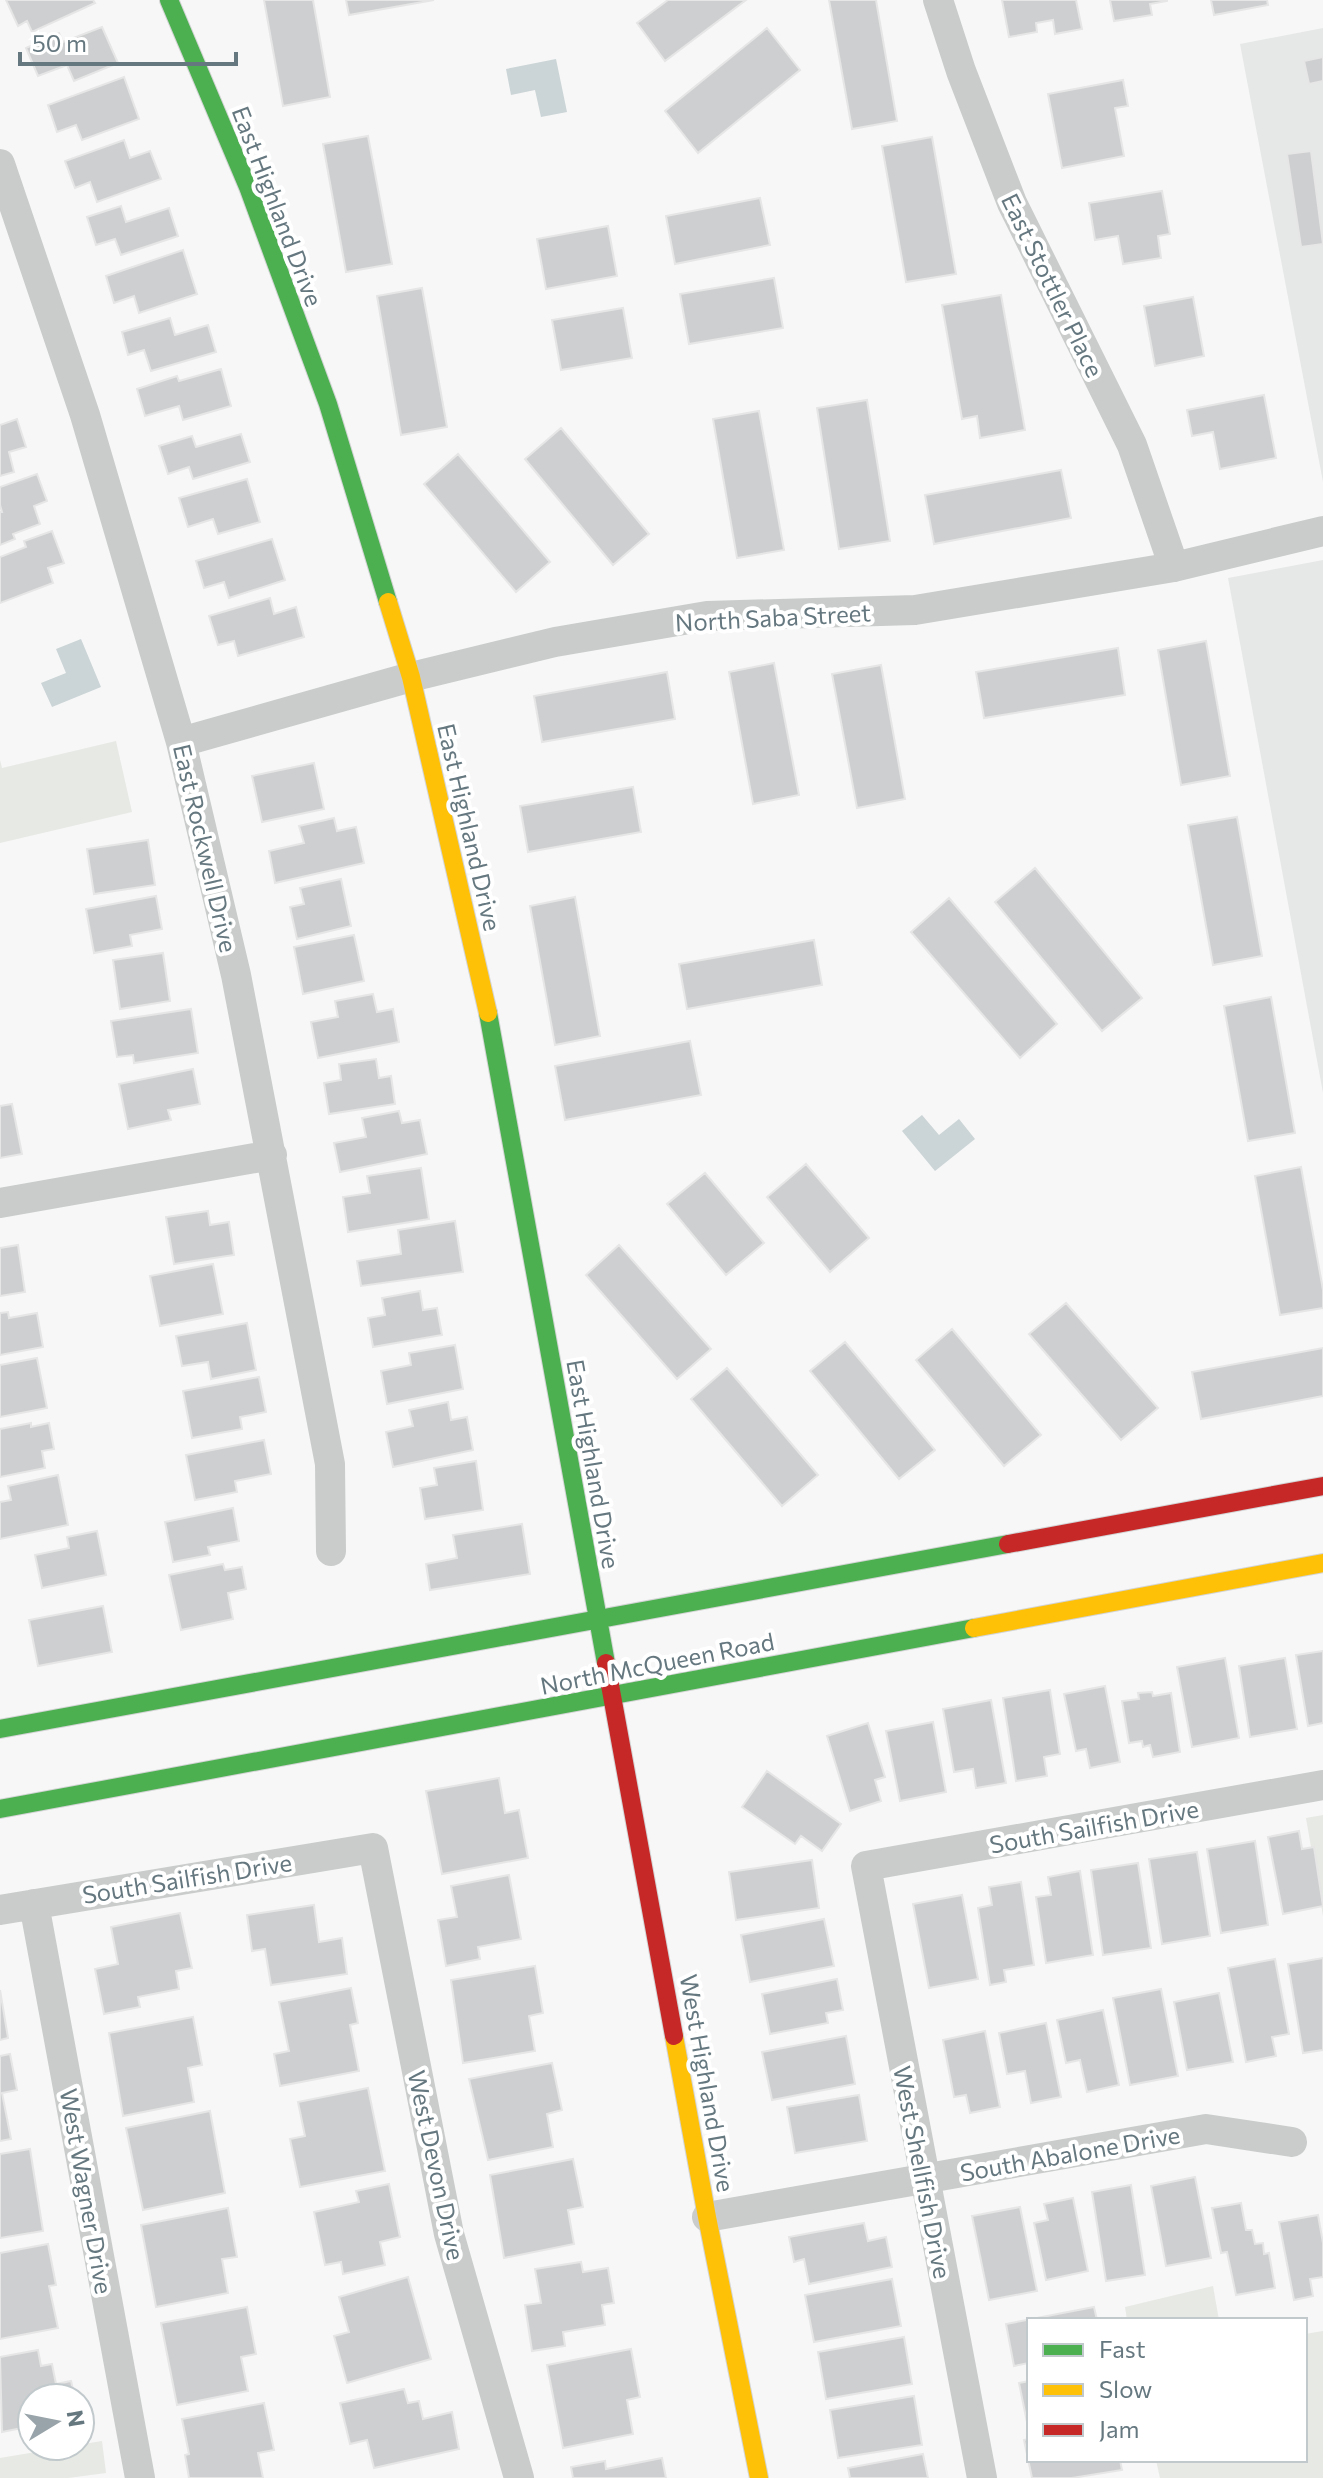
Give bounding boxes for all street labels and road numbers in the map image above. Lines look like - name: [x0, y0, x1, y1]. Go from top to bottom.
- street label: East Highland Drive: [227, 102, 329, 310]
- street label: East Stottler Place: [996, 188, 1110, 382]
- street label: North Saba Street: [674, 597, 872, 637]
- street label: East Highland Drive: [432, 721, 508, 933]
- street label: East Rockwell Drive: [168, 741, 244, 955]
- street label: East Highland Drive: [561, 1357, 627, 1571]
- street label: North McQueen Road: [538, 1626, 776, 1700]
- street label: South Sailfish Drive: [987, 1793, 1201, 1859]
- street label: South Sailfish Drive: [80, 1847, 294, 1909]
- street label: West Highland Drive: [675, 1972, 741, 2194]
- street label: West Shellfish Drive: [888, 2063, 958, 2281]
- street label: West Devon Drive: [403, 2067, 471, 2263]
- street label: West Wagner Drive: [55, 2086, 119, 2296]
- street label: South Abalone Drive: [958, 2119, 1182, 2187]

